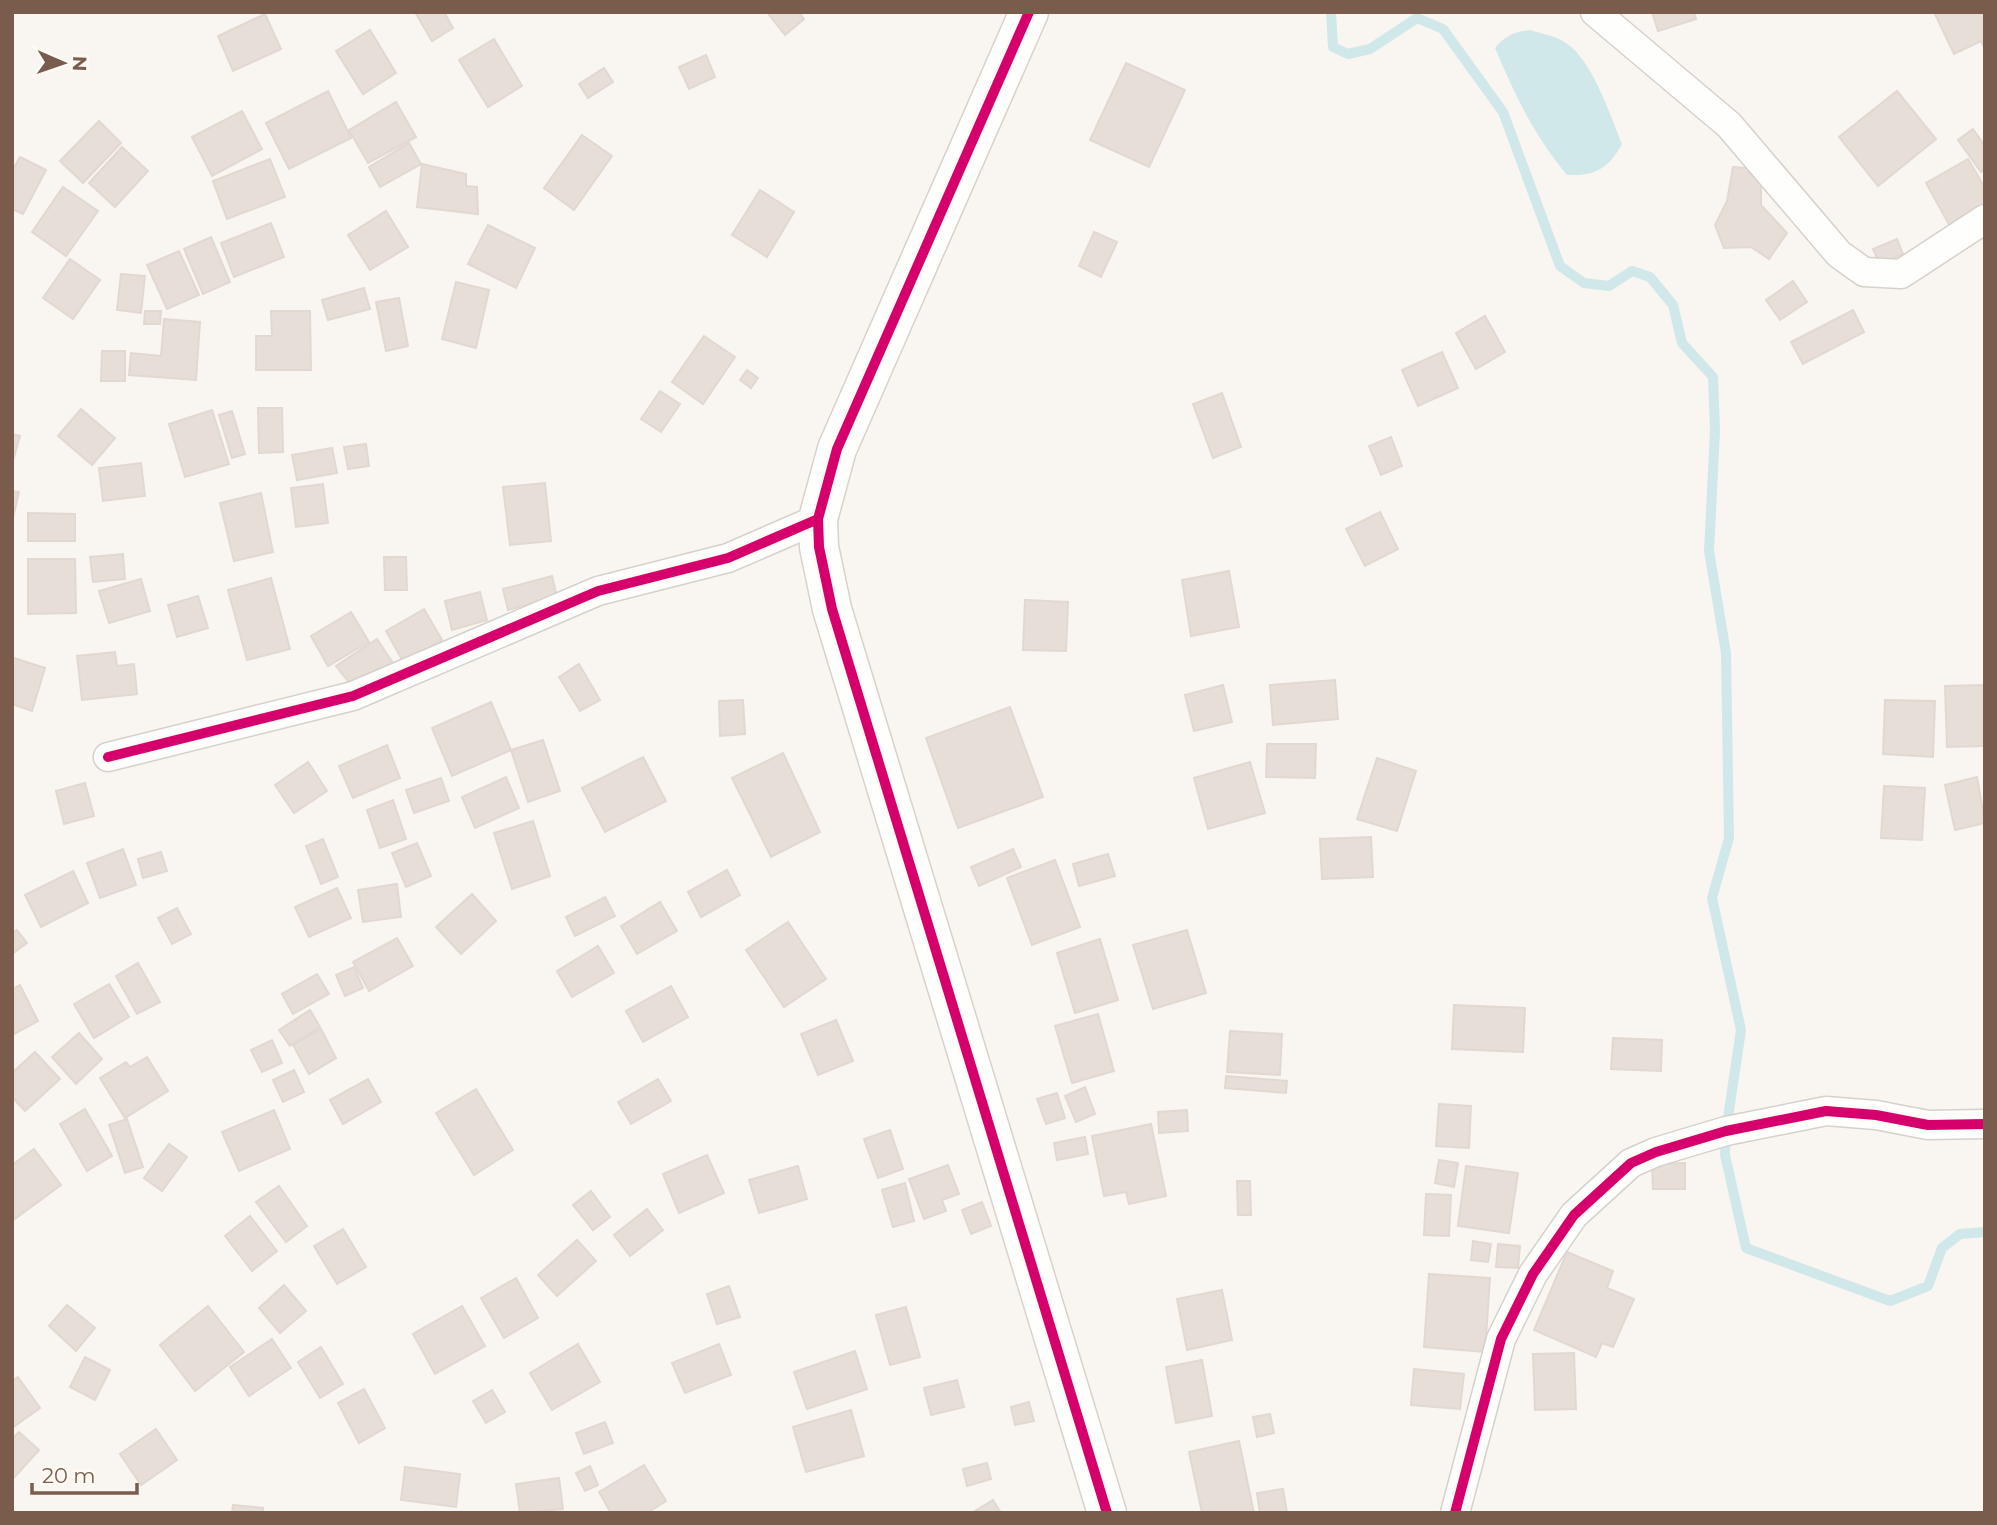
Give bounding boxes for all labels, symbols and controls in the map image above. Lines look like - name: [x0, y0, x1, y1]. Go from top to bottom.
- north arrow: [28, 28, 98, 98]
- text: N: [68, 55, 91, 72]
- scale bar: [32, 1452, 136, 1496]
- text: 20 m: [42, 1463, 96, 1488]

